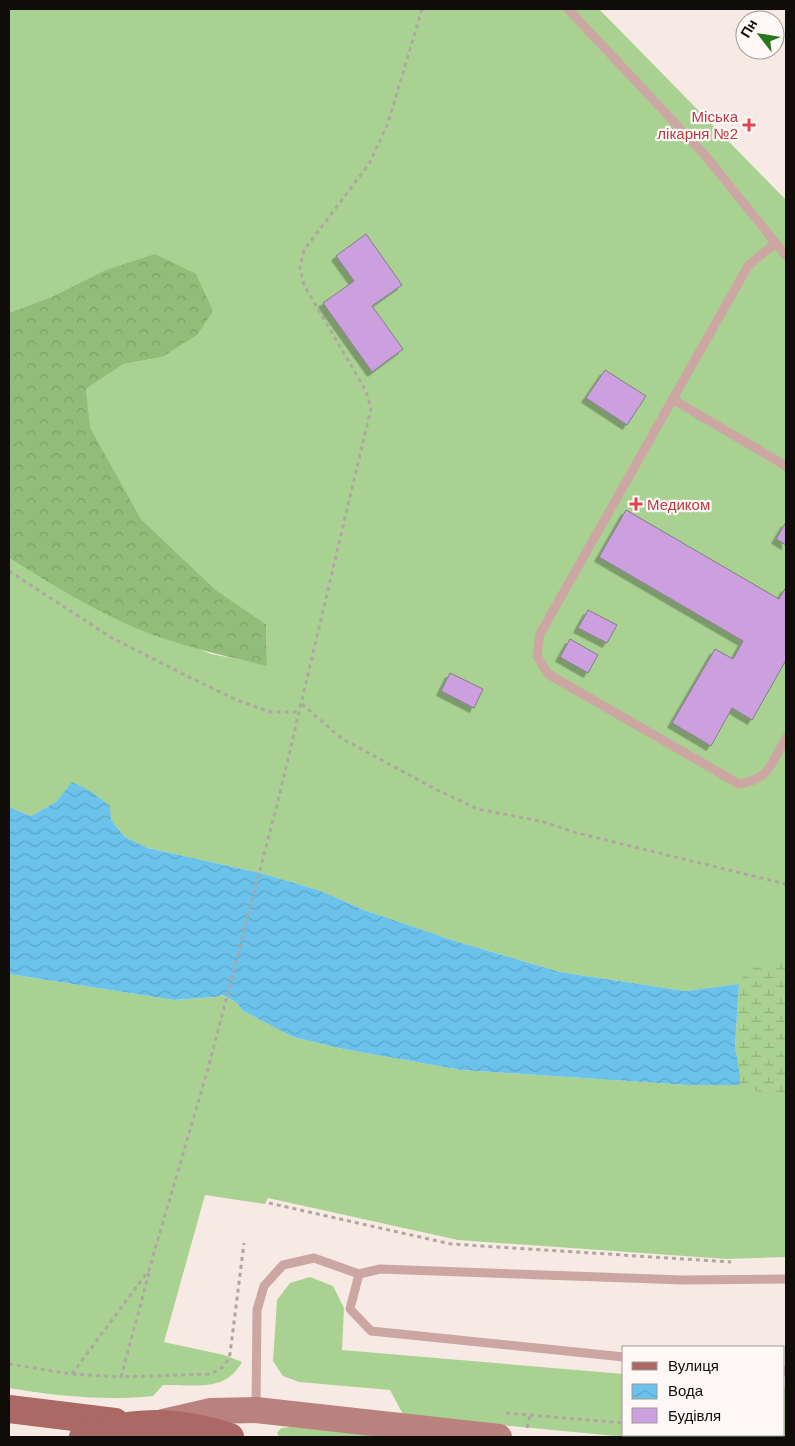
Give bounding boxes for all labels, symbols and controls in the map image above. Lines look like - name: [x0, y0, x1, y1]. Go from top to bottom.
- north arrow: [735, 10, 785, 60]
- text: Пн: [737, 16, 760, 40]
- place label: Міська лікарня №2: [657, 108, 739, 142]
- marker: Міська лікарня №2: [742, 118, 756, 132]
- place label: Медиком: [647, 496, 710, 513]
- marker: Медиком: [629, 497, 643, 511]
- legend: [622, 1346, 785, 1436]
- text: Вулиця: [668, 1357, 719, 1374]
- text: Вода: [668, 1382, 704, 1399]
- text: Будівля: [668, 1407, 721, 1424]

